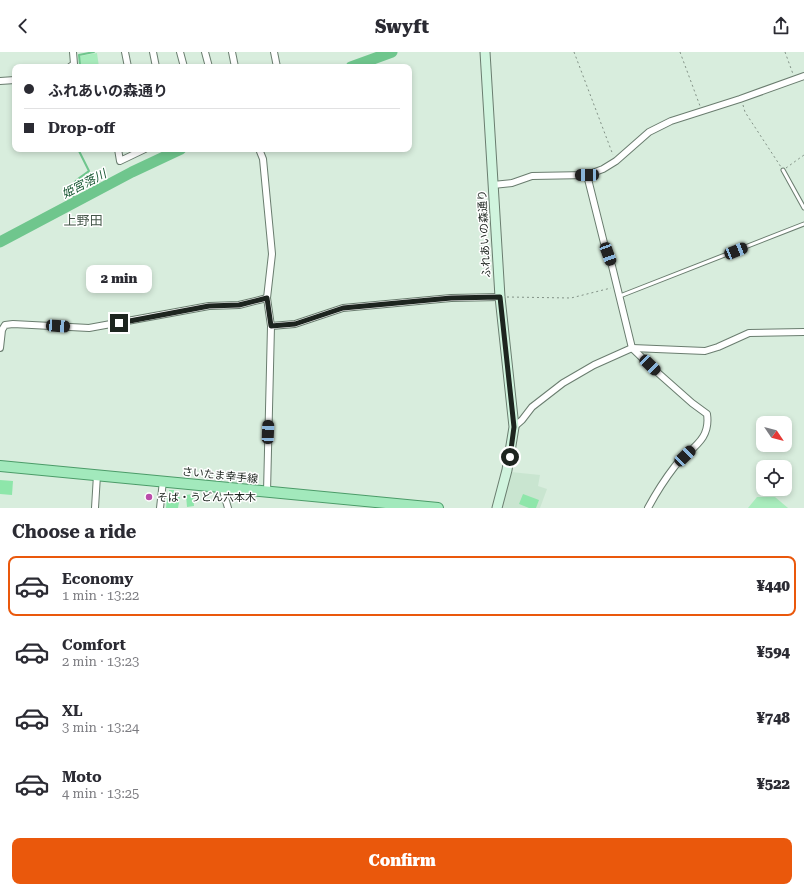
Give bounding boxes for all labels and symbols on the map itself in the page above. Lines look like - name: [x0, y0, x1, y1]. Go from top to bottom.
- water label: 姫宮落川: [59, 166, 110, 201]
- car: [575, 169, 599, 181]
- street label: ふれあいの森通り: [476, 190, 493, 278]
- district label: 上野田: [63, 213, 103, 228]
- car: [598, 241, 618, 267]
- car: [723, 241, 749, 261]
- callout: 2 min: [86, 265, 152, 293]
- route end: [110, 314, 128, 332]
- car: [46, 319, 70, 333]
- car: [637, 352, 663, 378]
- north arrow: [756, 416, 792, 452]
- car: [262, 420, 274, 444]
- car: [672, 443, 698, 469]
- route start: [501, 448, 519, 466]
- street label: さいたま幸手線: [181, 465, 259, 486]
- place label: そば・うどん六本木: [157, 491, 256, 504]
- marker: そば・うどん六本木: [144, 492, 154, 502]

